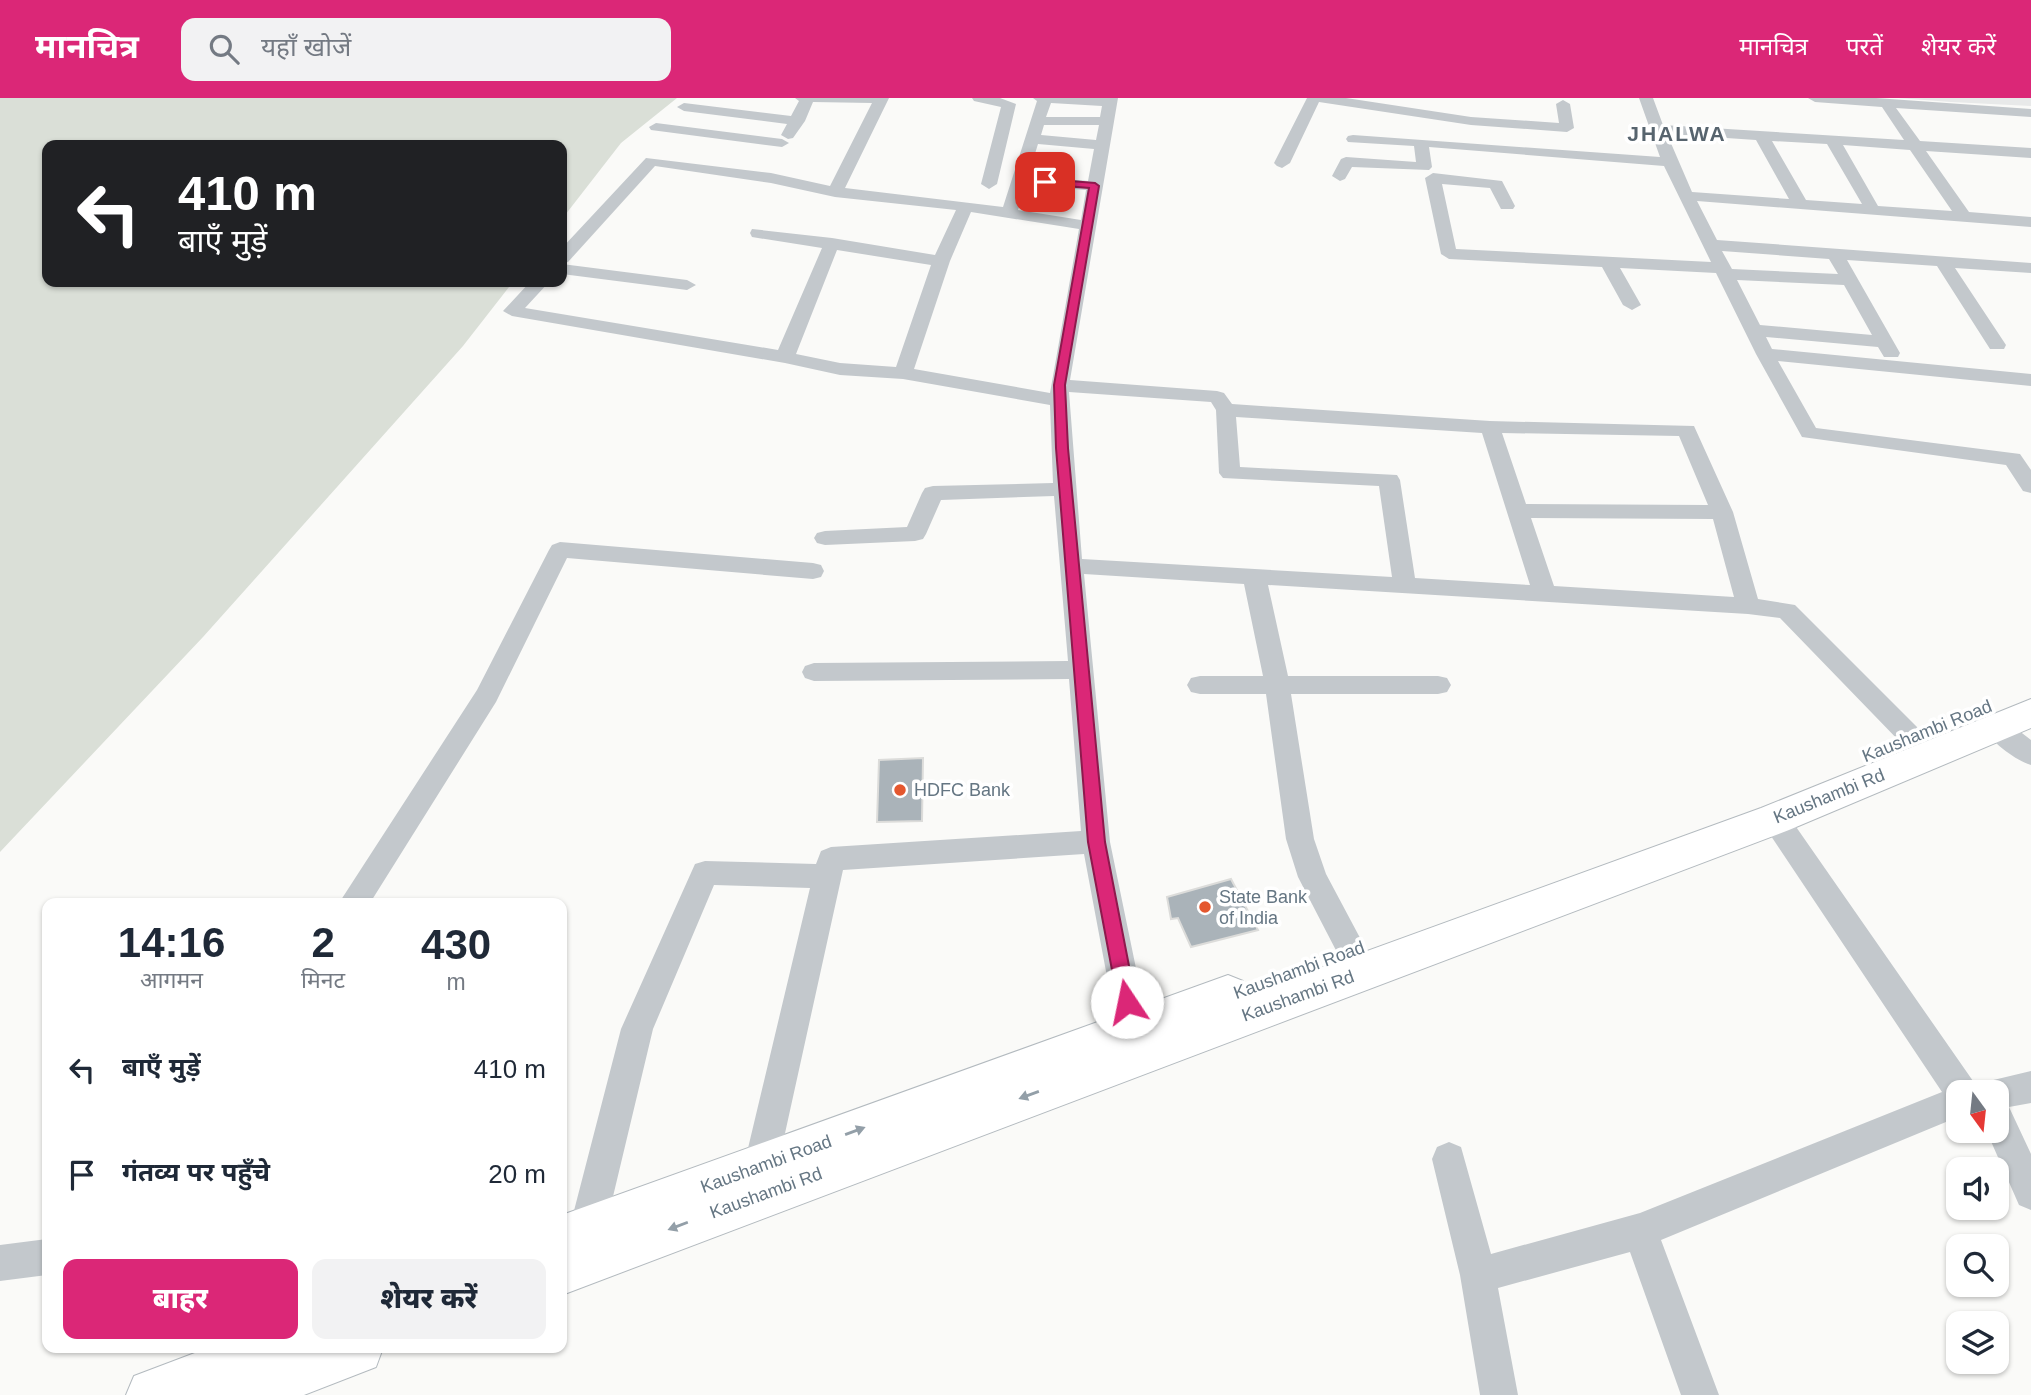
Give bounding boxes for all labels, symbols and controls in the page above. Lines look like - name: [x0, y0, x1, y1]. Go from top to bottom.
- search box: [181, 18, 671, 81]
- text: मानचित्र: [35, 28, 139, 65]
- icon: search: [205, 30, 243, 68]
- text: यहाँ खोजें: [261, 32, 351, 62]
- text: मानचित्र: [1739, 33, 1808, 60]
- text: परतें: [1846, 33, 1883, 60]
- text: शेयर करें: [1921, 33, 1996, 60]
- district label: JHALWA: [1627, 122, 1727, 145]
- pin: [1015, 152, 1075, 212]
- icon: arrive: [1026, 163, 1064, 201]
- text: 410 m: [178, 166, 317, 220]
- icon: left: [63, 168, 154, 259]
- text: बाएँ मुड़ें: [178, 223, 267, 259]
- street label: Kaushambi Road: [1859, 696, 1995, 766]
- street label: Kaushambi Rd: [1771, 765, 1887, 827]
- place label: HDFC Bank: [914, 780, 1011, 800]
- marker: HDFC Bank: [892, 782, 908, 798]
- place label: State Bank of India: [1219, 887, 1308, 928]
- marker: State Bank of India: [1197, 899, 1213, 915]
- text: 14:16: [118, 919, 225, 966]
- text: 2: [311, 919, 335, 966]
- text: 430: [421, 921, 491, 968]
- street label: Kaushambi Road: [1231, 937, 1367, 1003]
- position arrow: [1090, 965, 1164, 1039]
- street label: Kaushambi Rd: [1239, 966, 1357, 1026]
- text: आगमन: [140, 967, 203, 993]
- text: मिनट: [301, 967, 345, 993]
- text: m: [446, 969, 466, 995]
- icon: left: [63, 1051, 101, 1089]
- text: बाएँ मुड़ें: [122, 1052, 201, 1082]
- text: 410 m: [474, 1054, 546, 1084]
- north arrow: [1946, 1080, 2009, 1143]
- map controls: [1946, 1080, 2009, 1374]
- one-way arrow: [1018, 1090, 1039, 1101]
- one-way arrow: [845, 1125, 866, 1136]
- street label: Kaushambi Road: [698, 1131, 834, 1197]
- icon: arrive: [63, 1156, 101, 1194]
- text: गंतव्य पर पहुँचे: [122, 1157, 270, 1187]
- button: sound: [1946, 1157, 2009, 1220]
- text: 20 m: [488, 1159, 546, 1189]
- street label: Kaushambi Rd: [707, 1163, 825, 1223]
- one-way arrow: [667, 1221, 688, 1232]
- button: search: [1946, 1234, 2009, 1297]
- button: बाहर: [63, 1259, 298, 1339]
- button: शेयर करें: [312, 1259, 546, 1339]
- button: layers: [1946, 1311, 2009, 1374]

